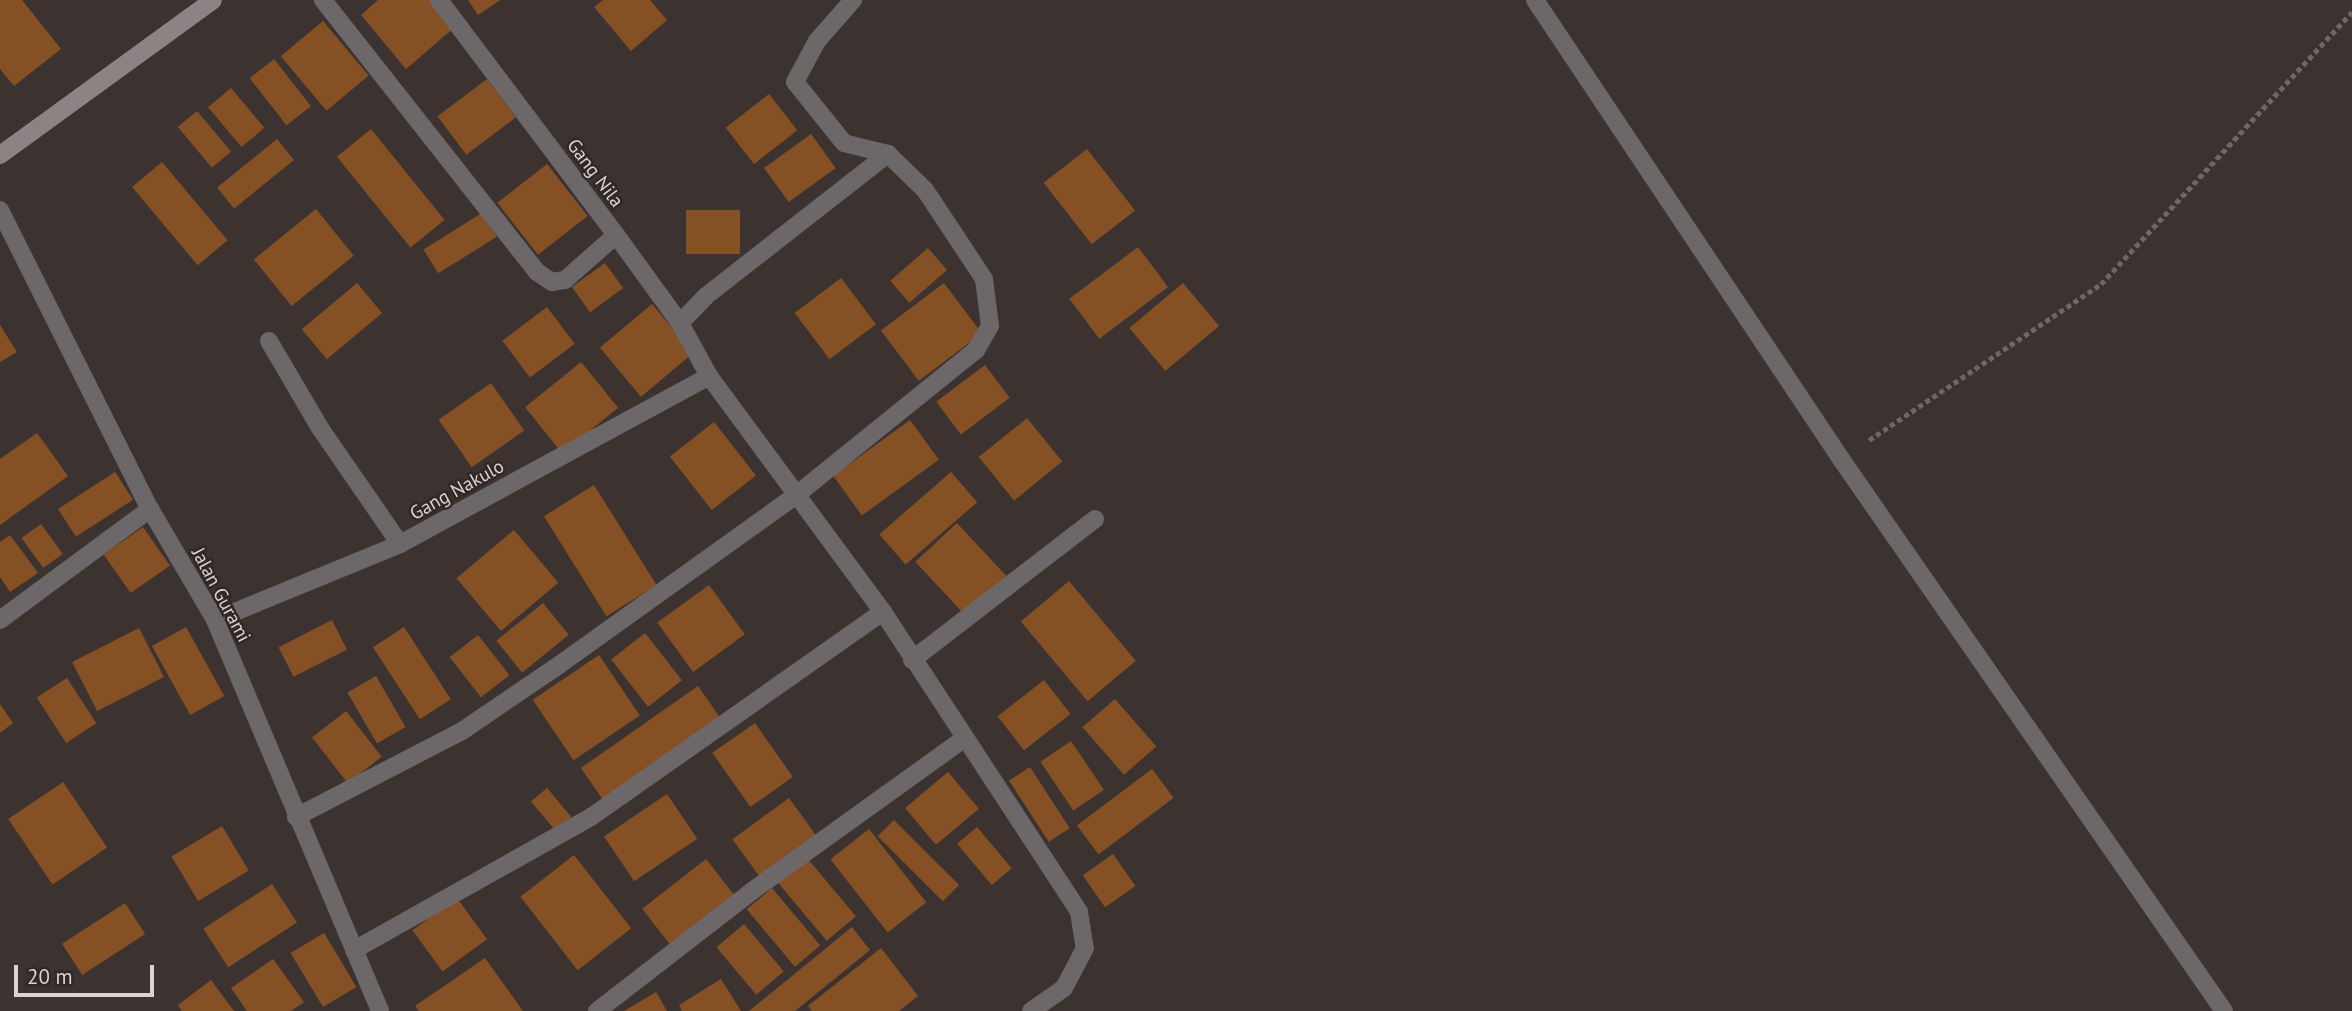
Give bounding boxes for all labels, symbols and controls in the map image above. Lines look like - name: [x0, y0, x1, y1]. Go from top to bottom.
- street label: Gang Nila: [562, 134, 628, 212]
- street label: Gang Nakulo: [406, 455, 508, 525]
- street label: Jalan Gurami: [187, 544, 255, 646]
- scale bar: [18, 951, 158, 995]
- text: 20 m: [27, 963, 73, 990]

